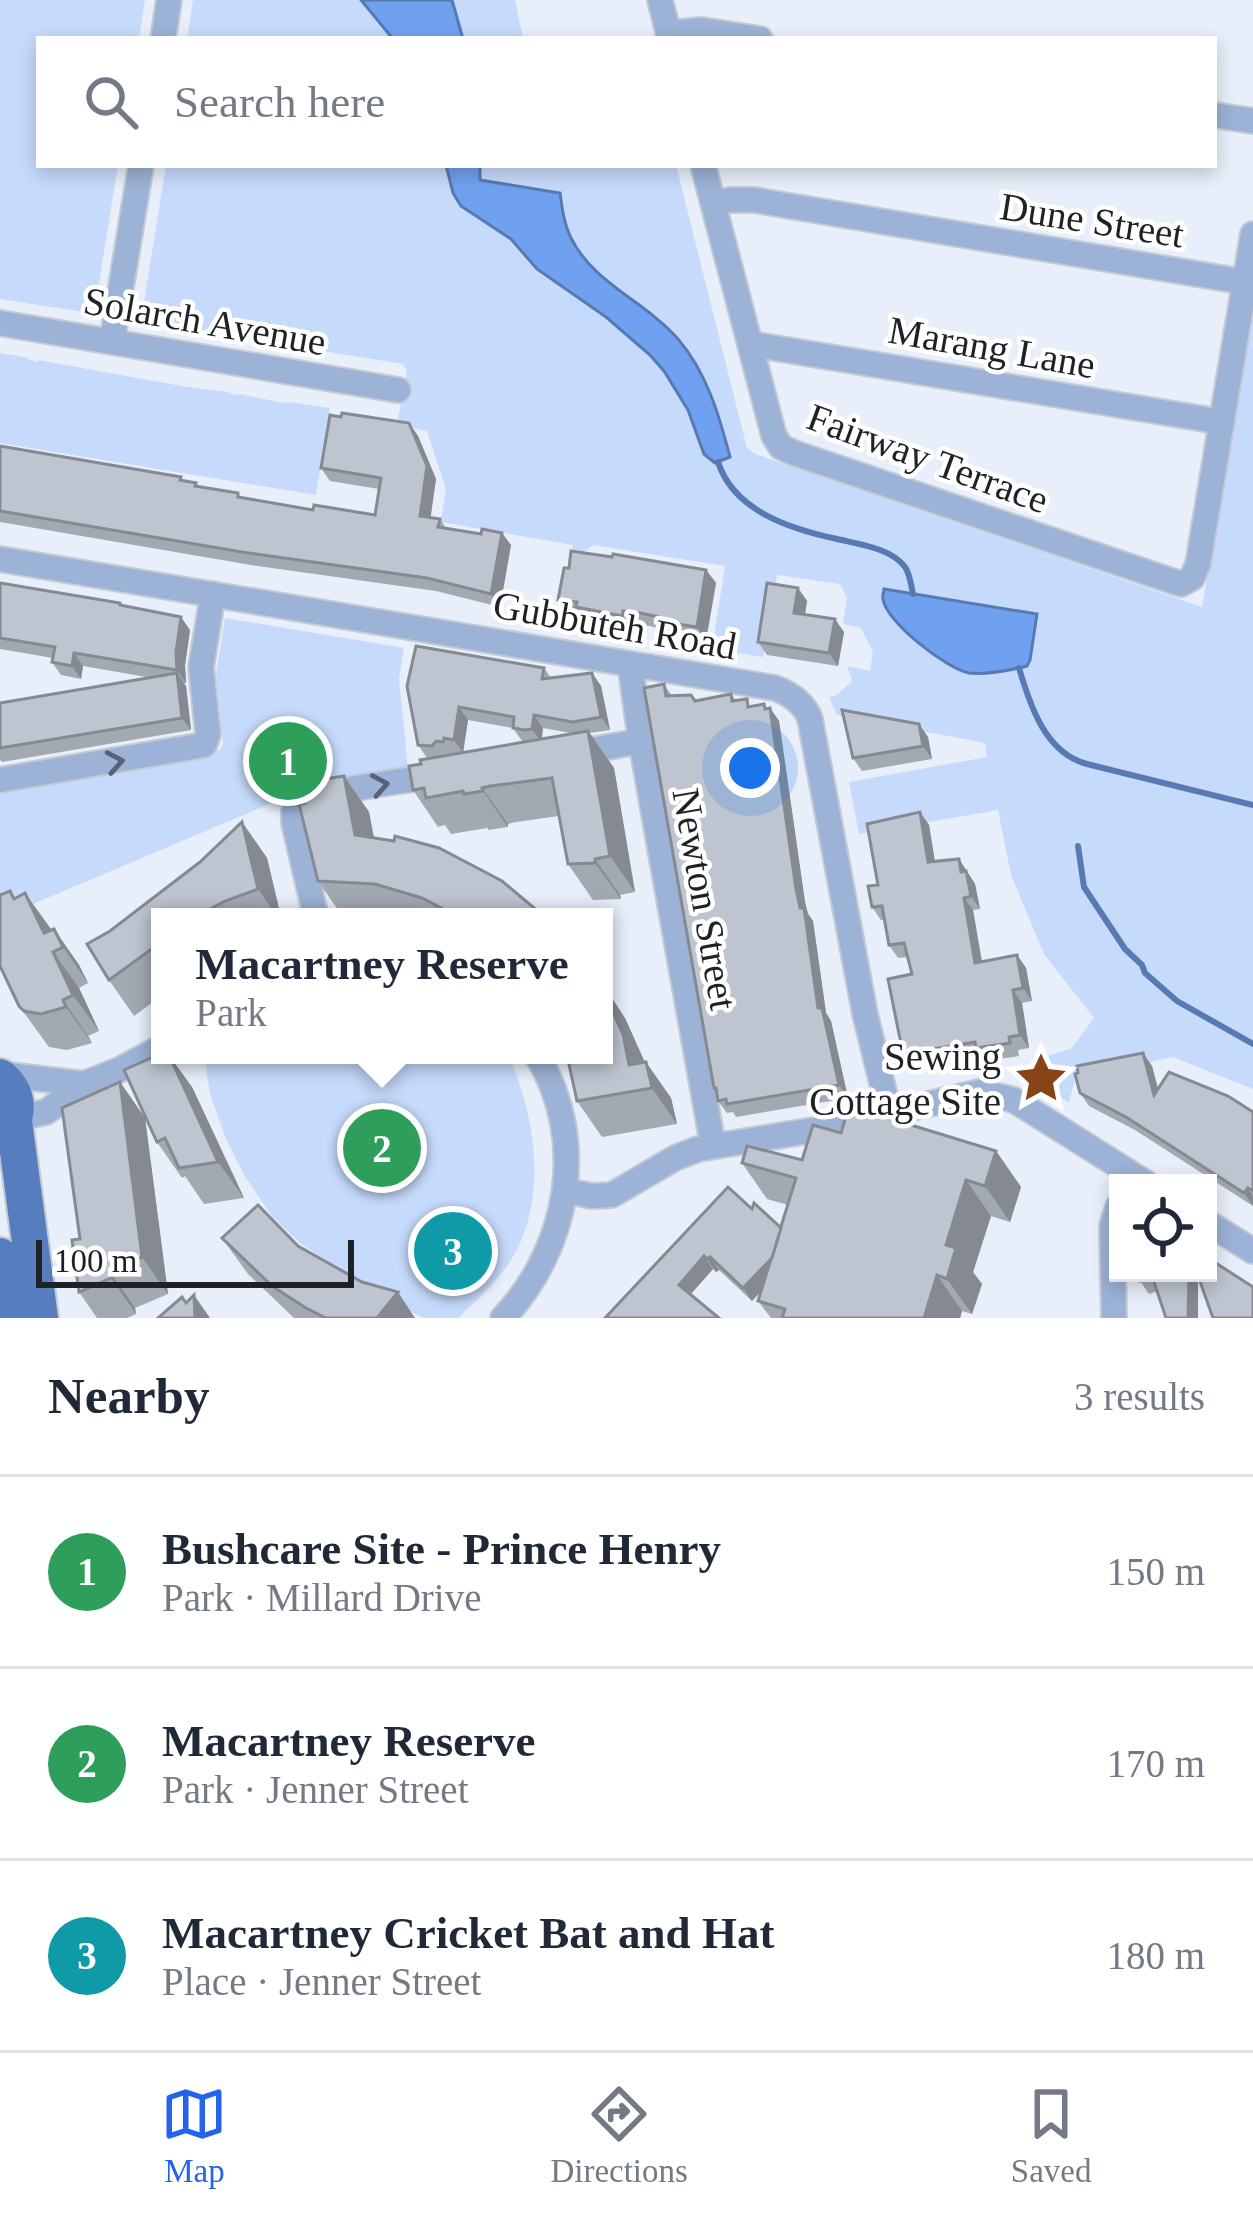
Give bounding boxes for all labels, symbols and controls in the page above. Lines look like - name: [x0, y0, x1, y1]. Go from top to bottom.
- search box: [36, 36, 1217, 168]
- icon: search: [78, 69, 144, 135]
- text: Search here: [174, 77, 385, 127]
- street label: Dune Street: [997, 184, 1187, 256]
- street label: Solarch Avenue: [81, 279, 329, 363]
- street label: Marang Lane: [885, 308, 1099, 387]
- street label: Fairway Terrace: [801, 395, 1054, 522]
- street label: Gubbuteh Road: [490, 582, 740, 668]
- pin: 1: [249, 716, 327, 806]
- your location: [720, 738, 780, 798]
- one-way arrow: [105, 750, 125, 775]
- one-way arrow: [370, 774, 390, 799]
- street label: Newton Street: [664, 785, 746, 1013]
- popup: [151, 908, 613, 1064]
- text: Macartney Reserve: [195, 939, 569, 989]
- text: Park: [195, 991, 267, 1034]
- place label: Sewing Cottage Site: [809, 1035, 1001, 1124]
- place icon: Sewing Cottage Site: [1012, 1049, 1070, 1107]
- pin: 2: [343, 1103, 421, 1193]
- map controls: [1109, 1174, 1217, 1282]
- button: locate: [1109, 1174, 1217, 1282]
- pin: 3: [414, 1206, 492, 1296]
- scale bar: [36, 1234, 354, 1287]
- text: 100 m: [54, 1243, 137, 1279]
- text: Nearby: [48, 1368, 209, 1424]
- text: 3 results: [1074, 1375, 1205, 1418]
- text: Bushcare Site - Prince Henry: [162, 1524, 721, 1574]
- text: 1: [77, 1550, 97, 1593]
- text: 150 m: [1106, 1550, 1205, 1593]
- text: Park · Millard Drive: [162, 1576, 482, 1619]
- text: Macartney Reserve: [162, 1716, 536, 1766]
- text: 2: [77, 1742, 97, 1785]
- text: 170 m: [1106, 1742, 1205, 1785]
- text: Park · Jenner Street: [162, 1768, 468, 1811]
- text: Macartney Cricket Bat and Hat: [162, 1908, 774, 1958]
- text: 3: [77, 1934, 97, 1977]
- text: 180 m: [1106, 1934, 1205, 1977]
- text: Place · Jenner Street: [162, 1960, 481, 2003]
- tab: Map: [161, 2081, 227, 2190]
- tab: Directions: [550, 2081, 688, 2190]
- tab: Saved: [1011, 2081, 1092, 2190]

